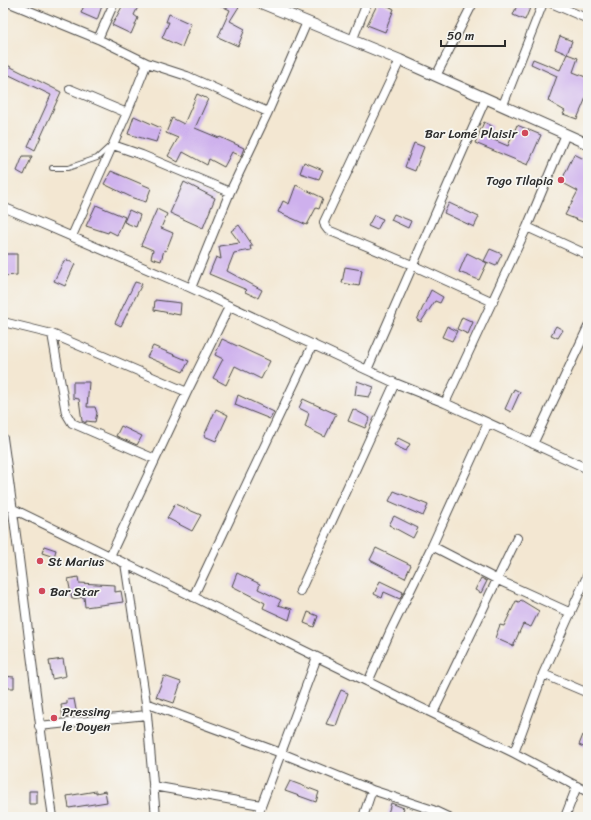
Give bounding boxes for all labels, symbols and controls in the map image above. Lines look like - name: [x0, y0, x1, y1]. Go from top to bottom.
- scale bar: [441, 22, 505, 48]
- text: 50 m: [447, 25, 474, 47]
- place label: Bar Lomé Plaisir: [425, 122, 518, 145]
- marker: Bar Lomé Plaisir: [520, 128, 530, 138]
- place label: Togo Tilapia: [486, 169, 553, 192]
- marker: Togo Tilapia: [556, 175, 566, 185]
- place label: St Marius: [48, 550, 105, 573]
- marker: St Marius: [35, 556, 45, 566]
- place label: Bar Star: [50, 580, 100, 603]
- marker: Bar Star: [37, 586, 47, 596]
- place label: Pressing le Doyen: [62, 700, 111, 738]
- marker: Pressing le Doyen: [49, 713, 59, 723]

